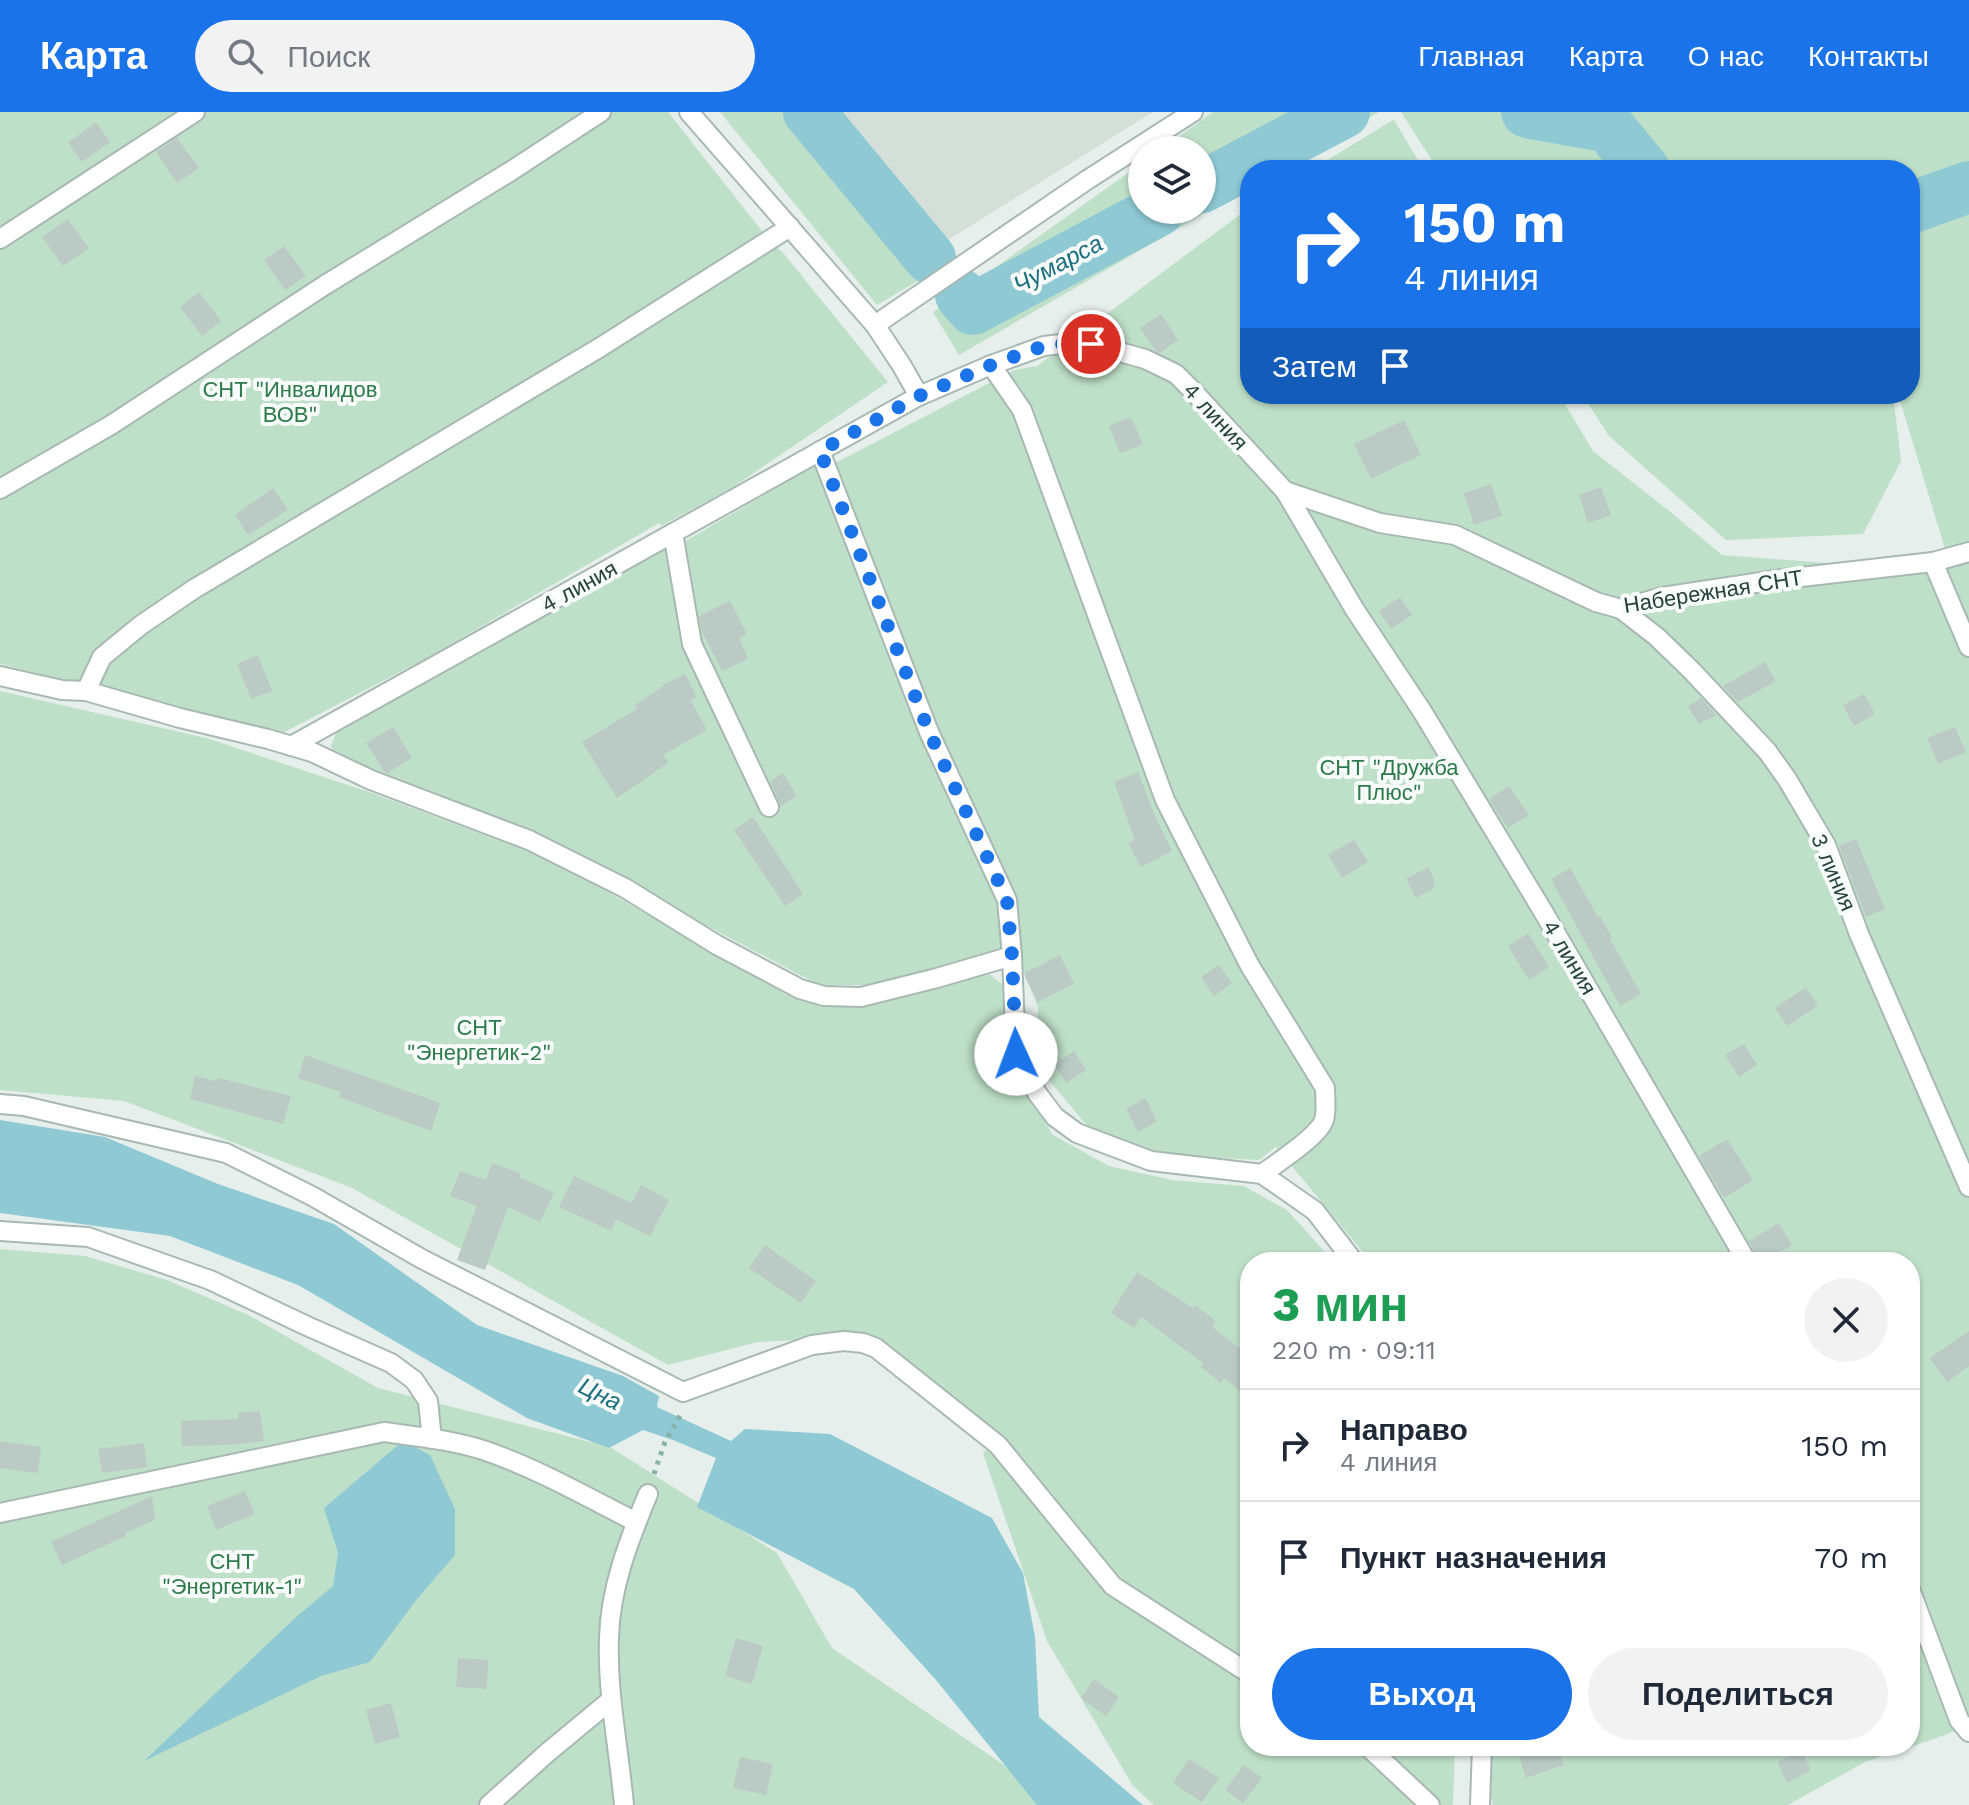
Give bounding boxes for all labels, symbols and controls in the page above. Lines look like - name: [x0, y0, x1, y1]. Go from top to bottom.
- search box: [195, 20, 755, 92]
- text: Карта: [40, 34, 147, 78]
- icon: search: [223, 34, 267, 78]
- text: Поиск: [287, 39, 370, 74]
- text: Главная: [1418, 40, 1525, 73]
- text: Карта: [1569, 40, 1644, 73]
- text: О нас: [1688, 40, 1764, 73]
- text: Контакты: [1808, 40, 1929, 73]
- map controls: [1128, 136, 1216, 224]
- button: layers: [1128, 136, 1216, 224]
- text: 150 m: [1404, 190, 1566, 256]
- icon: right: [1272, 192, 1376, 296]
- water label: Чумарса: [1009, 229, 1107, 299]
- text: 4 линия: [1404, 257, 1539, 299]
- pin: [1057, 310, 1125, 378]
- icon: arrive: [1069, 322, 1113, 366]
- icon: arrive: [1373, 344, 1417, 388]
- text: Затем: [1272, 349, 1357, 384]
- park label: СНТ "Инвалидов ВОВ": [202, 377, 378, 427]
- street label: 4 линия: [1178, 378, 1253, 455]
- street label: 4 линия: [537, 556, 621, 617]
- street label: Набережная СНТ: [1622, 565, 1804, 618]
- park label: СНТ "Дружба Плюс": [1319, 755, 1459, 805]
- street label: 3 линия: [1806, 830, 1861, 915]
- street label: 4 линия: [1538, 915, 1602, 999]
- position arrow: [974, 1012, 1058, 1096]
- park label: СНТ "Энергетик-2": [407, 1015, 551, 1065]
- text: 3 мин: [1272, 1276, 1408, 1333]
- button: close: [1804, 1278, 1888, 1362]
- text: 220 m · 09:11: [1272, 1335, 1436, 1365]
- water label: Цна: [574, 1372, 626, 1416]
- text: Направо: [1340, 1412, 1468, 1447]
- icon: right: [1272, 1423, 1316, 1467]
- text: 150 m: [1801, 1428, 1888, 1463]
- text: 4 линия: [1340, 1447, 1437, 1477]
- icon: arrive: [1272, 1535, 1316, 1579]
- text: Пункт назначения: [1340, 1540, 1607, 1575]
- text: 70 m: [1814, 1540, 1888, 1575]
- park label: СНТ "Энергетик-1": [162, 1549, 302, 1599]
- button: Выход: [1272, 1648, 1572, 1740]
- button: Поделиться: [1588, 1648, 1888, 1740]

